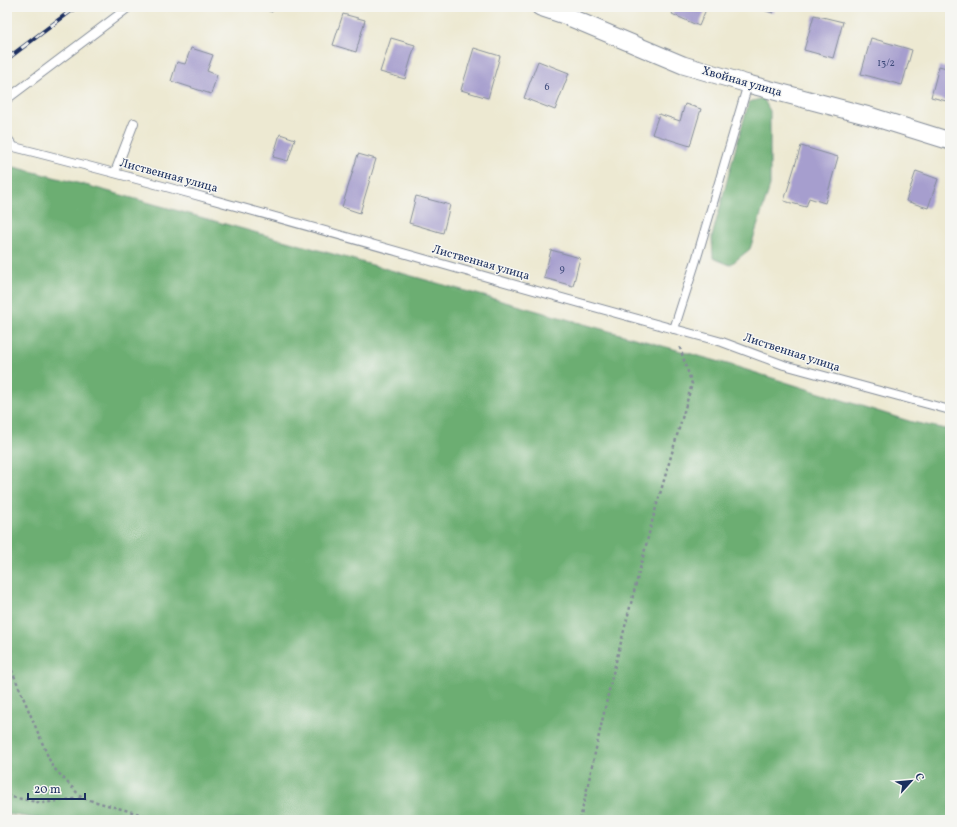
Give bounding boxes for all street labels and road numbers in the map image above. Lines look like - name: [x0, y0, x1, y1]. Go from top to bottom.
- street label: Хвойная улица: [700, 63, 784, 101]
- street label: Лиственная улица: [118, 155, 220, 197]
- street label: Лиственная улица: [430, 241, 531, 285]
- street label: Лиственная улица: [741, 330, 842, 376]

